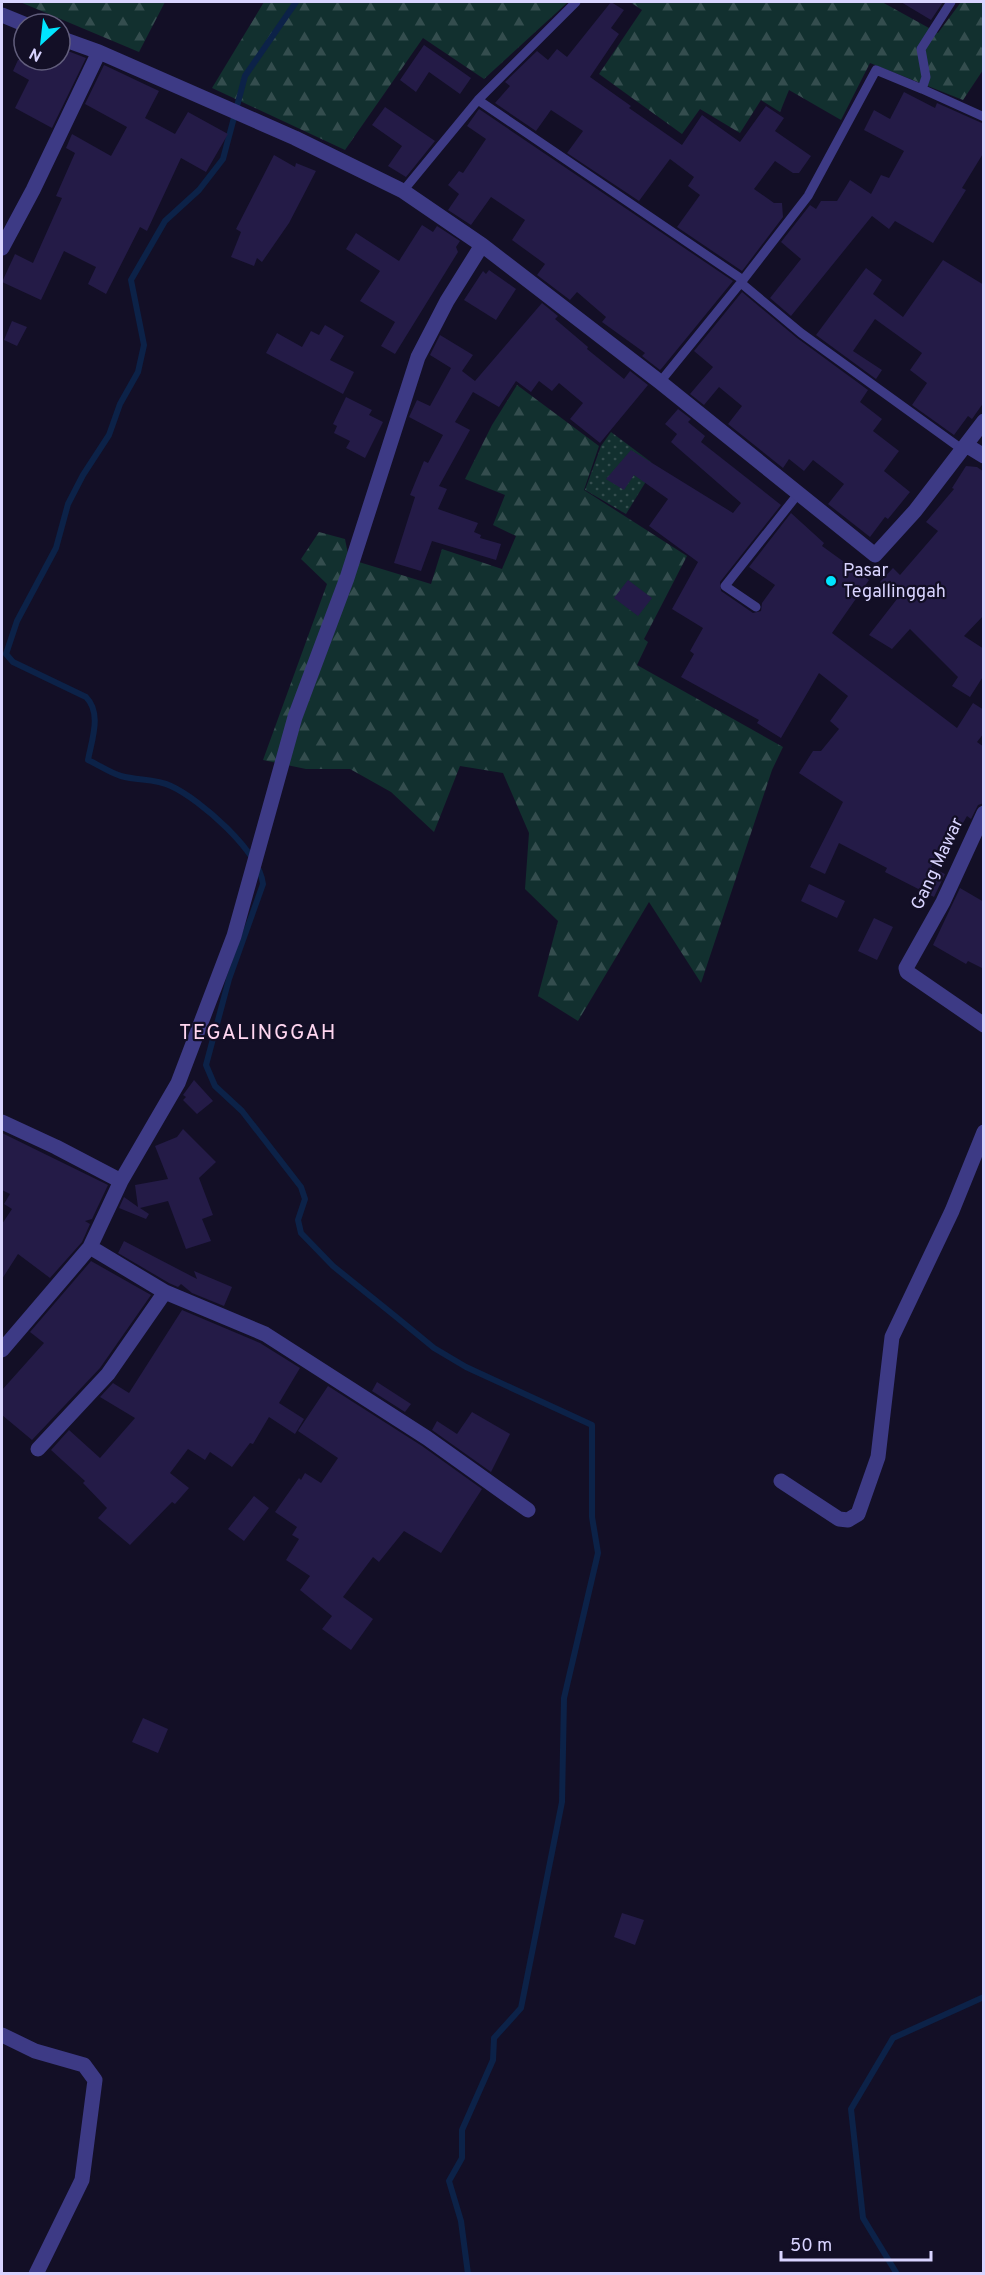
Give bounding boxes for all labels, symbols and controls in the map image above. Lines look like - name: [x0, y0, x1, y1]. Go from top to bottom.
- north arrow: [12, 12, 72, 72]
- text: N: [26, 42, 46, 65]
- place label: Pasar Tegallinggah: [843, 560, 946, 604]
- marker: Pasar Tegallinggah: [824, 574, 838, 588]
- street label: Gang Mawar: [907, 814, 969, 914]
- district label: TEGALINGGAH: [179, 1020, 337, 1047]
- scale bar: [781, 2224, 931, 2262]
- text: 50 m: [790, 2235, 832, 2258]

